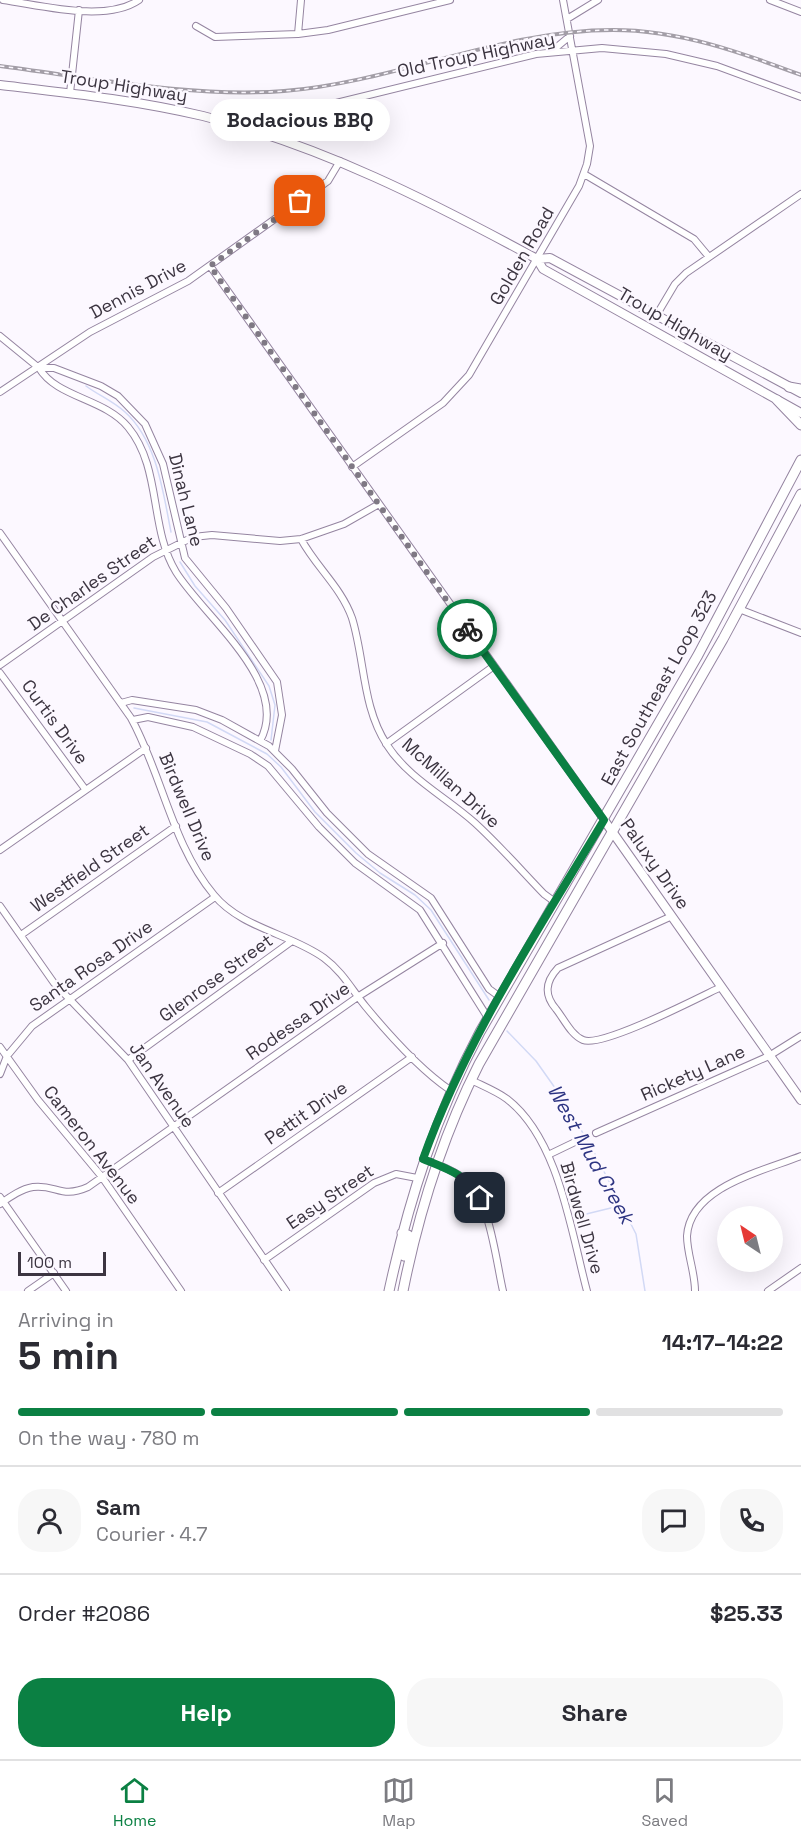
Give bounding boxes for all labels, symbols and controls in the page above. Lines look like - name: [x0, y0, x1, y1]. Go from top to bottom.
- street label: Old Troup Highway: [395, 27, 557, 82]
- street label: Troup Highway: [59, 64, 189, 107]
- callout: Bodacious BBQ: [210, 99, 390, 141]
- text: Bodacious BBQ: [227, 107, 373, 133]
- pin: [274, 175, 325, 226]
- icon: bag: [283, 184, 316, 217]
- street label: Golden Road: [484, 203, 559, 309]
- street label: Dennis Drive: [85, 253, 190, 324]
- street label: Troup Highway: [614, 282, 737, 366]
- street label: Dinah Lane: [164, 451, 209, 549]
- street label: De Charles Street: [23, 530, 160, 635]
- street label: East Southeast Loop 323: [595, 586, 722, 789]
- courier: [437, 599, 497, 659]
- icon: bike: [451, 613, 484, 646]
- street label: Curtis Drive: [17, 675, 94, 769]
- street label: McMillan Drive: [397, 733, 505, 833]
- street label: Birdwell Drive: [154, 749, 221, 865]
- street label: Paluxy Drive: [616, 814, 695, 914]
- street label: Westfield Street: [26, 818, 153, 917]
- street label: Santa Rosa Drive: [25, 914, 157, 1017]
- street label: Glenrose Street: [154, 929, 277, 1027]
- street label: Rodessa Drive: [241, 976, 354, 1065]
- street label: Jan Avenue: [124, 1037, 200, 1132]
- street label: Rickety Lane: [637, 1039, 749, 1106]
- street label: Pettit Drive: [260, 1076, 352, 1149]
- water label: West Mud Creek: [542, 1080, 641, 1230]
- street label: Cameron Avenue: [39, 1081, 146, 1209]
- street label: Easy Street: [282, 1159, 378, 1234]
- street label: Birdwell Drive: [555, 1159, 609, 1277]
- pin: [454, 1172, 505, 1223]
- icon: home: [463, 1181, 496, 1214]
- north arrow: [717, 1206, 783, 1272]
- map controls: [717, 1206, 783, 1272]
- scale bar: [18, 1249, 106, 1276]
- text: 100 m: [27, 1252, 72, 1273]
- text: Arriving in: [18, 1307, 114, 1333]
- text: 14:17–14:22: [662, 1328, 783, 1356]
- text: 5 min: [18, 1331, 119, 1380]
- text: On the way · 780 m: [18, 1425, 199, 1451]
- button: person: [18, 1489, 81, 1552]
- button: chat: [642, 1489, 705, 1552]
- button: phone: [720, 1489, 783, 1552]
- text: Sam: [96, 1493, 141, 1521]
- text: Courier · 4.7: [96, 1521, 207, 1547]
- text: Order #2086: [18, 1599, 150, 1627]
- text: $25.33: [710, 1599, 783, 1627]
- button: Help: [18, 1678, 395, 1747]
- button: Share: [407, 1678, 783, 1747]
- tab: Home: [113, 1774, 157, 1831]
- tab: Map: [382, 1774, 416, 1831]
- tab: Saved: [641, 1774, 688, 1831]

